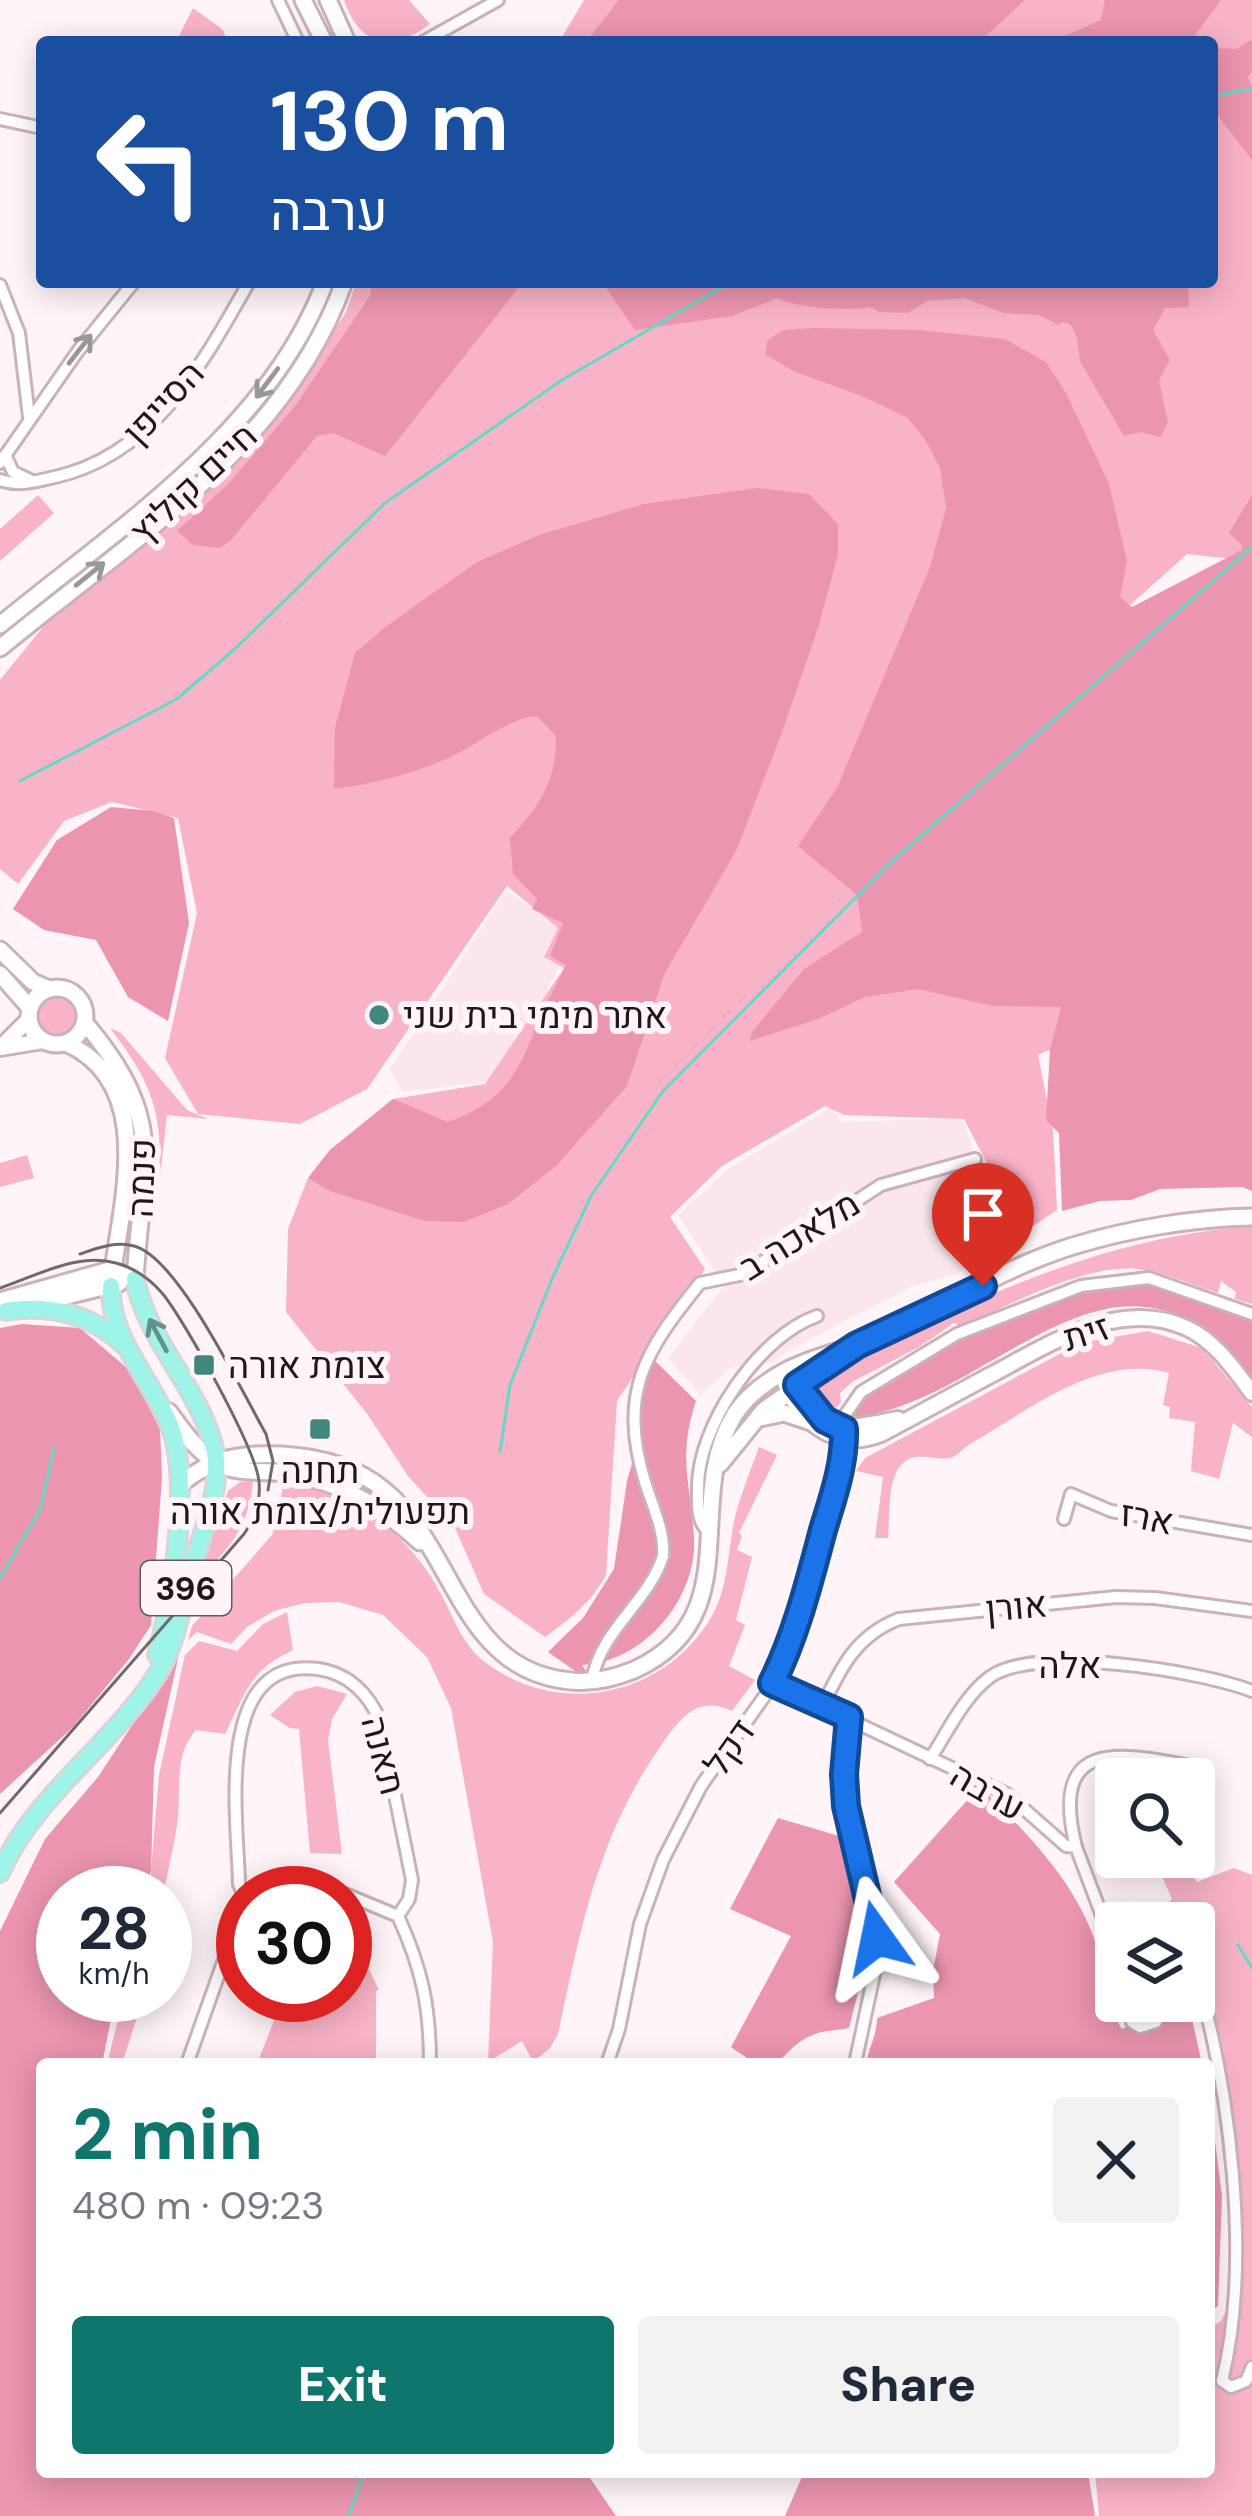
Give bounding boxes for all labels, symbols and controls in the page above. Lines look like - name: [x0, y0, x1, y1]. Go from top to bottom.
- text: 130 m: [270, 67, 509, 176]
- icon: left: [72, 84, 228, 240]
- text: ערבה: [270, 176, 388, 247]
- one-way arrow: [66, 333, 93, 365]
- street label: הסייפן: [112, 350, 214, 454]
- one-way arrow: [255, 367, 281, 399]
- street label: חיים קוליץ: [120, 412, 267, 554]
- one-way arrow: [74, 561, 106, 588]
- place label: אתר מימי בית שני: [403, 992, 667, 1039]
- marker: אתר מימי בית שני: [366, 1002, 392, 1028]
- street label: פנמה: [117, 1137, 166, 1219]
- pin: [932, 1163, 1034, 1286]
- street label: מלאכה ב: [730, 1180, 868, 1291]
- icon: arrive: [950, 1181, 1016, 1247]
- street label: זית: [1057, 1303, 1115, 1362]
- one-way arrow: [146, 1318, 169, 1353]
- place label: צומת אורה: [228, 1342, 386, 1389]
- marker: צומת אורה: [191, 1352, 217, 1378]
- marker: תחנה תפעולית/צומת אורה: [307, 1416, 333, 1442]
- place label: תחנה תפעולית/צומת אורה: [170, 1447, 470, 1535]
- street label: ארז: [1116, 1489, 1178, 1546]
- road number: 396: [141, 1561, 231, 1615]
- street label: אורן: [983, 1580, 1049, 1633]
- street label: אלה: [1039, 1642, 1101, 1689]
- street label: דקל: [693, 1709, 766, 1785]
- street label: תאנה: [350, 1711, 417, 1800]
- street label: ערבה: [942, 1751, 1034, 1831]
- map controls: [1095, 1758, 1215, 2022]
- button: search: [1095, 1758, 1215, 1878]
- speed limit sign: 30: [216, 1866, 372, 2022]
- position arrow: [814, 1875, 940, 2001]
- text: 28: [78, 1889, 150, 1968]
- button: layers: [1095, 1902, 1215, 2022]
- text: km/h: [79, 1954, 149, 1993]
- text: 2 min: [72, 2088, 263, 2181]
- button: close: [1053, 2097, 1179, 2223]
- text: 480 m · 09:23: [72, 2180, 324, 2231]
- button: Exit: [72, 2316, 614, 2454]
- button: Share: [638, 2316, 1179, 2454]

